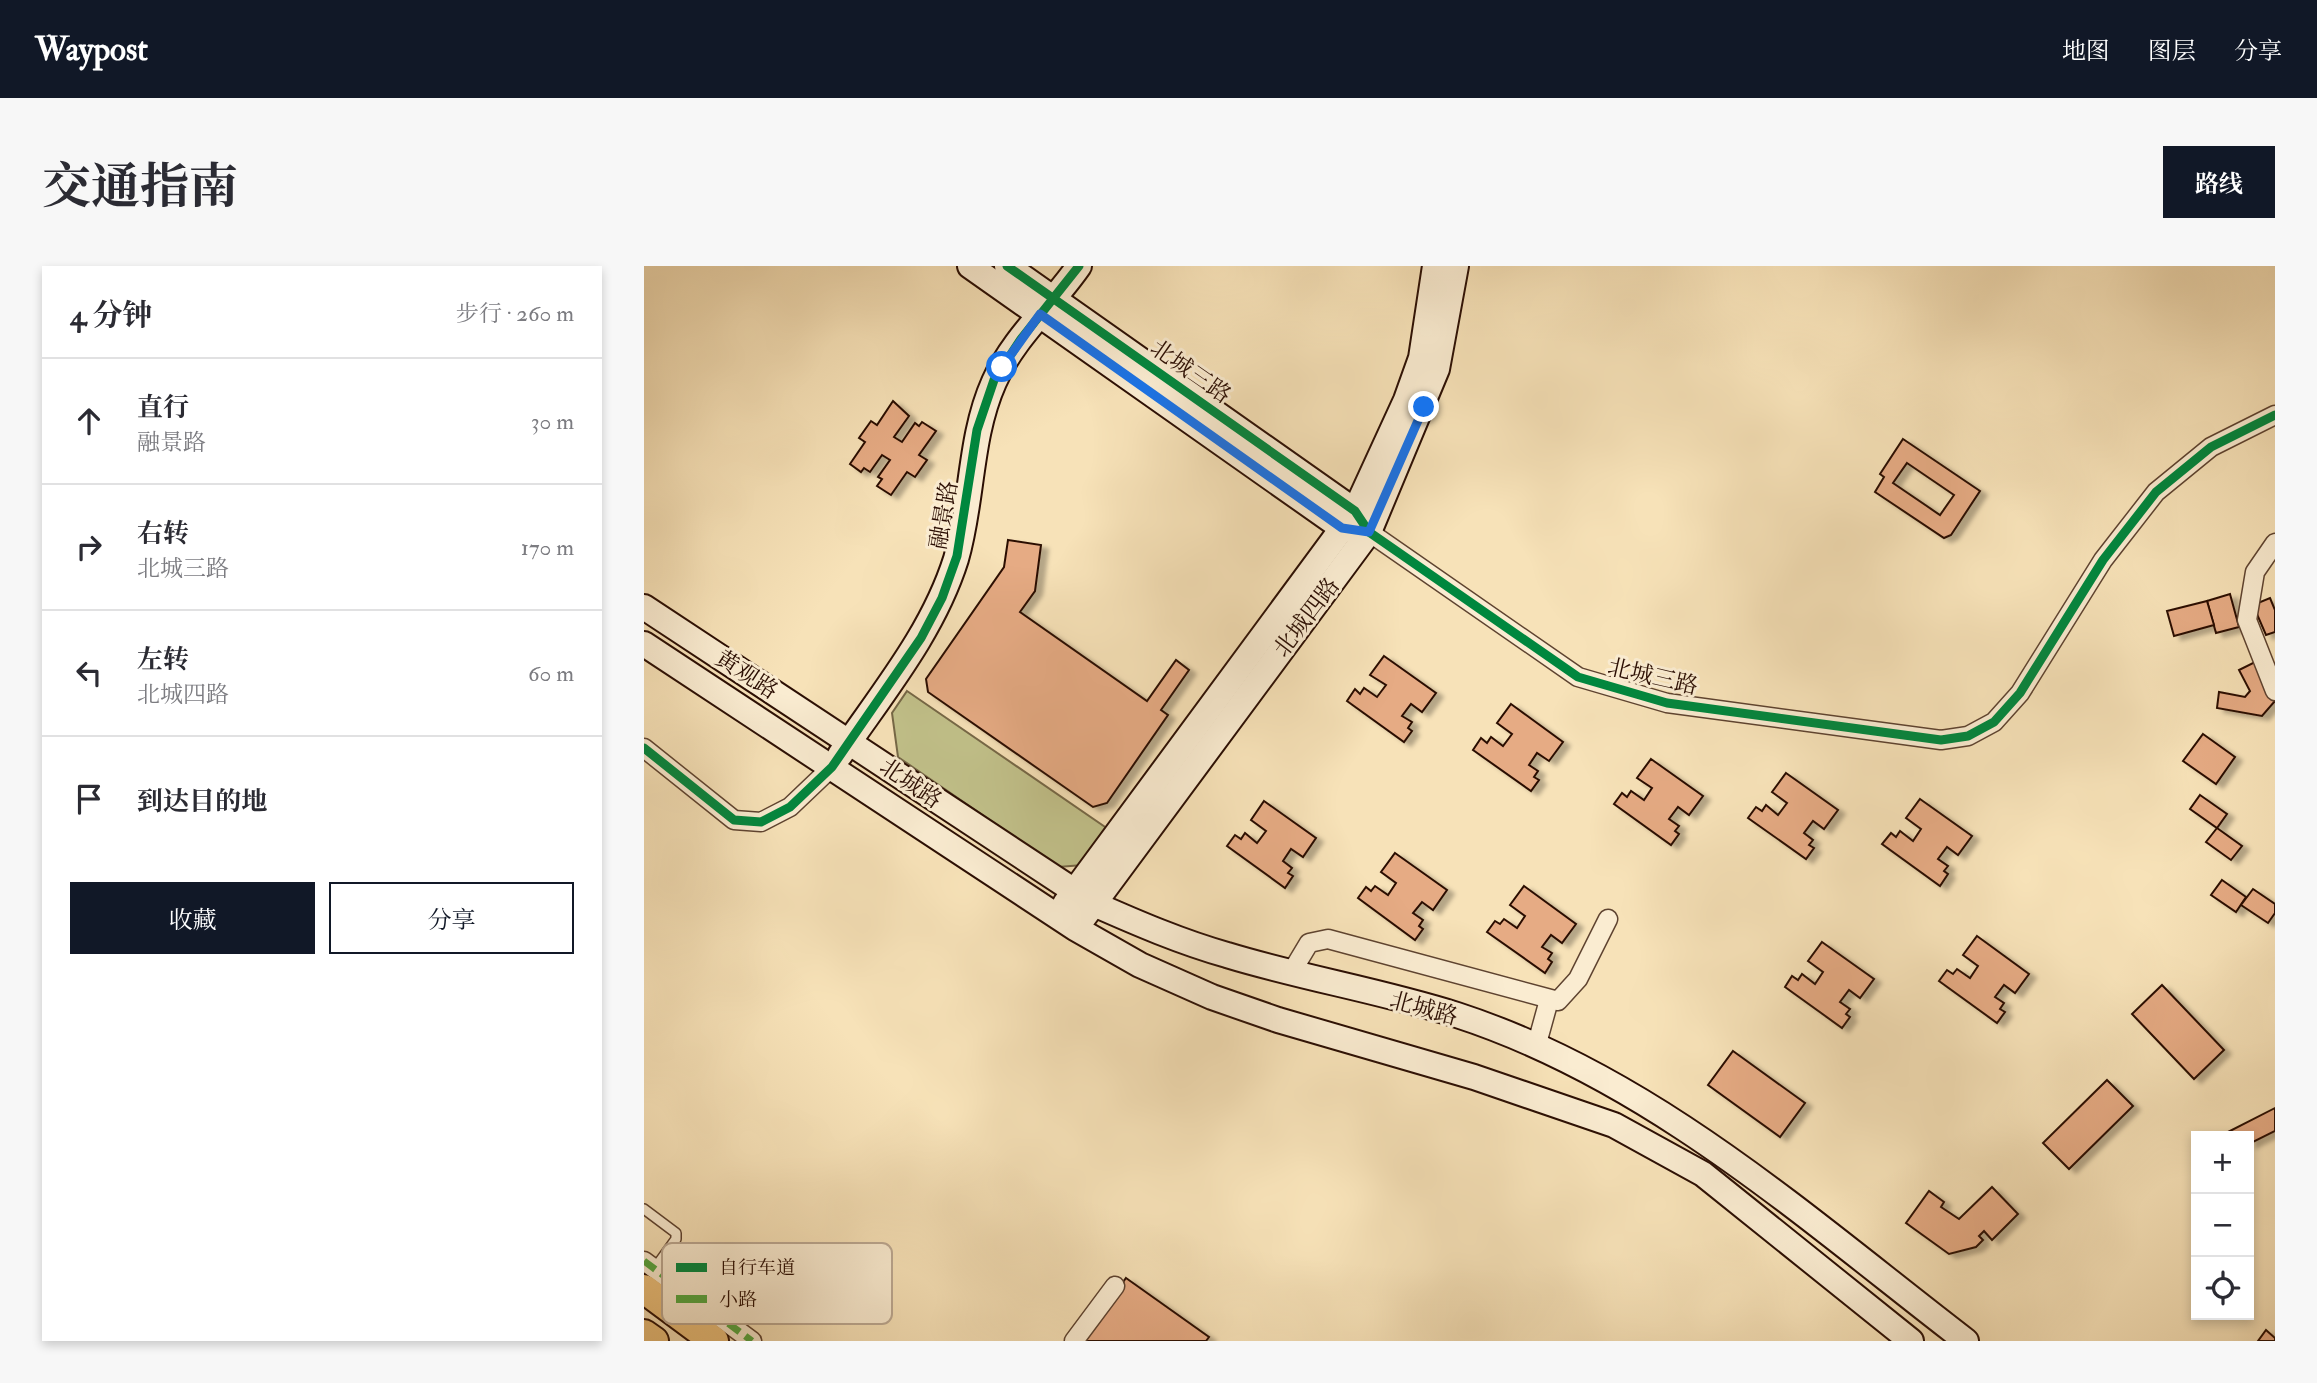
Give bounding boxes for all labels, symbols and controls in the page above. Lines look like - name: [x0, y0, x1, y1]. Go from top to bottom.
- text: Waypost: [35, 29, 148, 70]
- text: 地图: [2062, 36, 2110, 67]
- text: 图层: [2148, 36, 2196, 67]
- text: 分享: [2234, 36, 2282, 67]
- button: 路线: [2163, 146, 2275, 218]
- text: 交通指南: [42, 157, 238, 218]
- text: 4 分钟: [70, 297, 153, 334]
- text: 步行 · 260 m: [456, 299, 574, 328]
- street label: 北城三路: [1145, 333, 1237, 410]
- route start: [986, 351, 1017, 382]
- route end: [1408, 391, 1439, 422]
- text: 直行: [137, 392, 189, 424]
- icon: ahead: [70, 402, 108, 440]
- text: 30 m: [531, 407, 574, 436]
- text: 融景路: [137, 428, 206, 457]
- street label: 融景路: [923, 479, 964, 552]
- text: 右转: [137, 518, 189, 550]
- icon: right: [70, 528, 108, 566]
- text: 170 m: [521, 533, 574, 562]
- text: 北城三路: [137, 554, 229, 583]
- street label: 北城四路: [1267, 572, 1346, 663]
- street label: 黄观路: [710, 643, 784, 705]
- text: 左转: [137, 644, 189, 676]
- street label: 北城三路: [1605, 652, 1701, 701]
- icon: left: [70, 654, 108, 692]
- text: 60 m: [528, 659, 574, 688]
- text: 北城四路: [137, 680, 229, 709]
- street label: 北城路: [874, 752, 947, 815]
- icon: arrive: [70, 780, 108, 818]
- text: 到达目的地: [137, 786, 267, 818]
- button: 收藏: [70, 882, 315, 954]
- button: 分享: [329, 882, 574, 954]
- street label: 北城路: [1387, 986, 1461, 1031]
- map controls: [2191, 1131, 2254, 1320]
- button: +: [2191, 1131, 2254, 1194]
- button: −: [2191, 1194, 2254, 1257]
- legend: [662, 1243, 892, 1324]
- text: 自行车道: [719, 1256, 795, 1280]
- button: locate: [2191, 1257, 2254, 1320]
- text: 小路: [719, 1288, 757, 1312]

